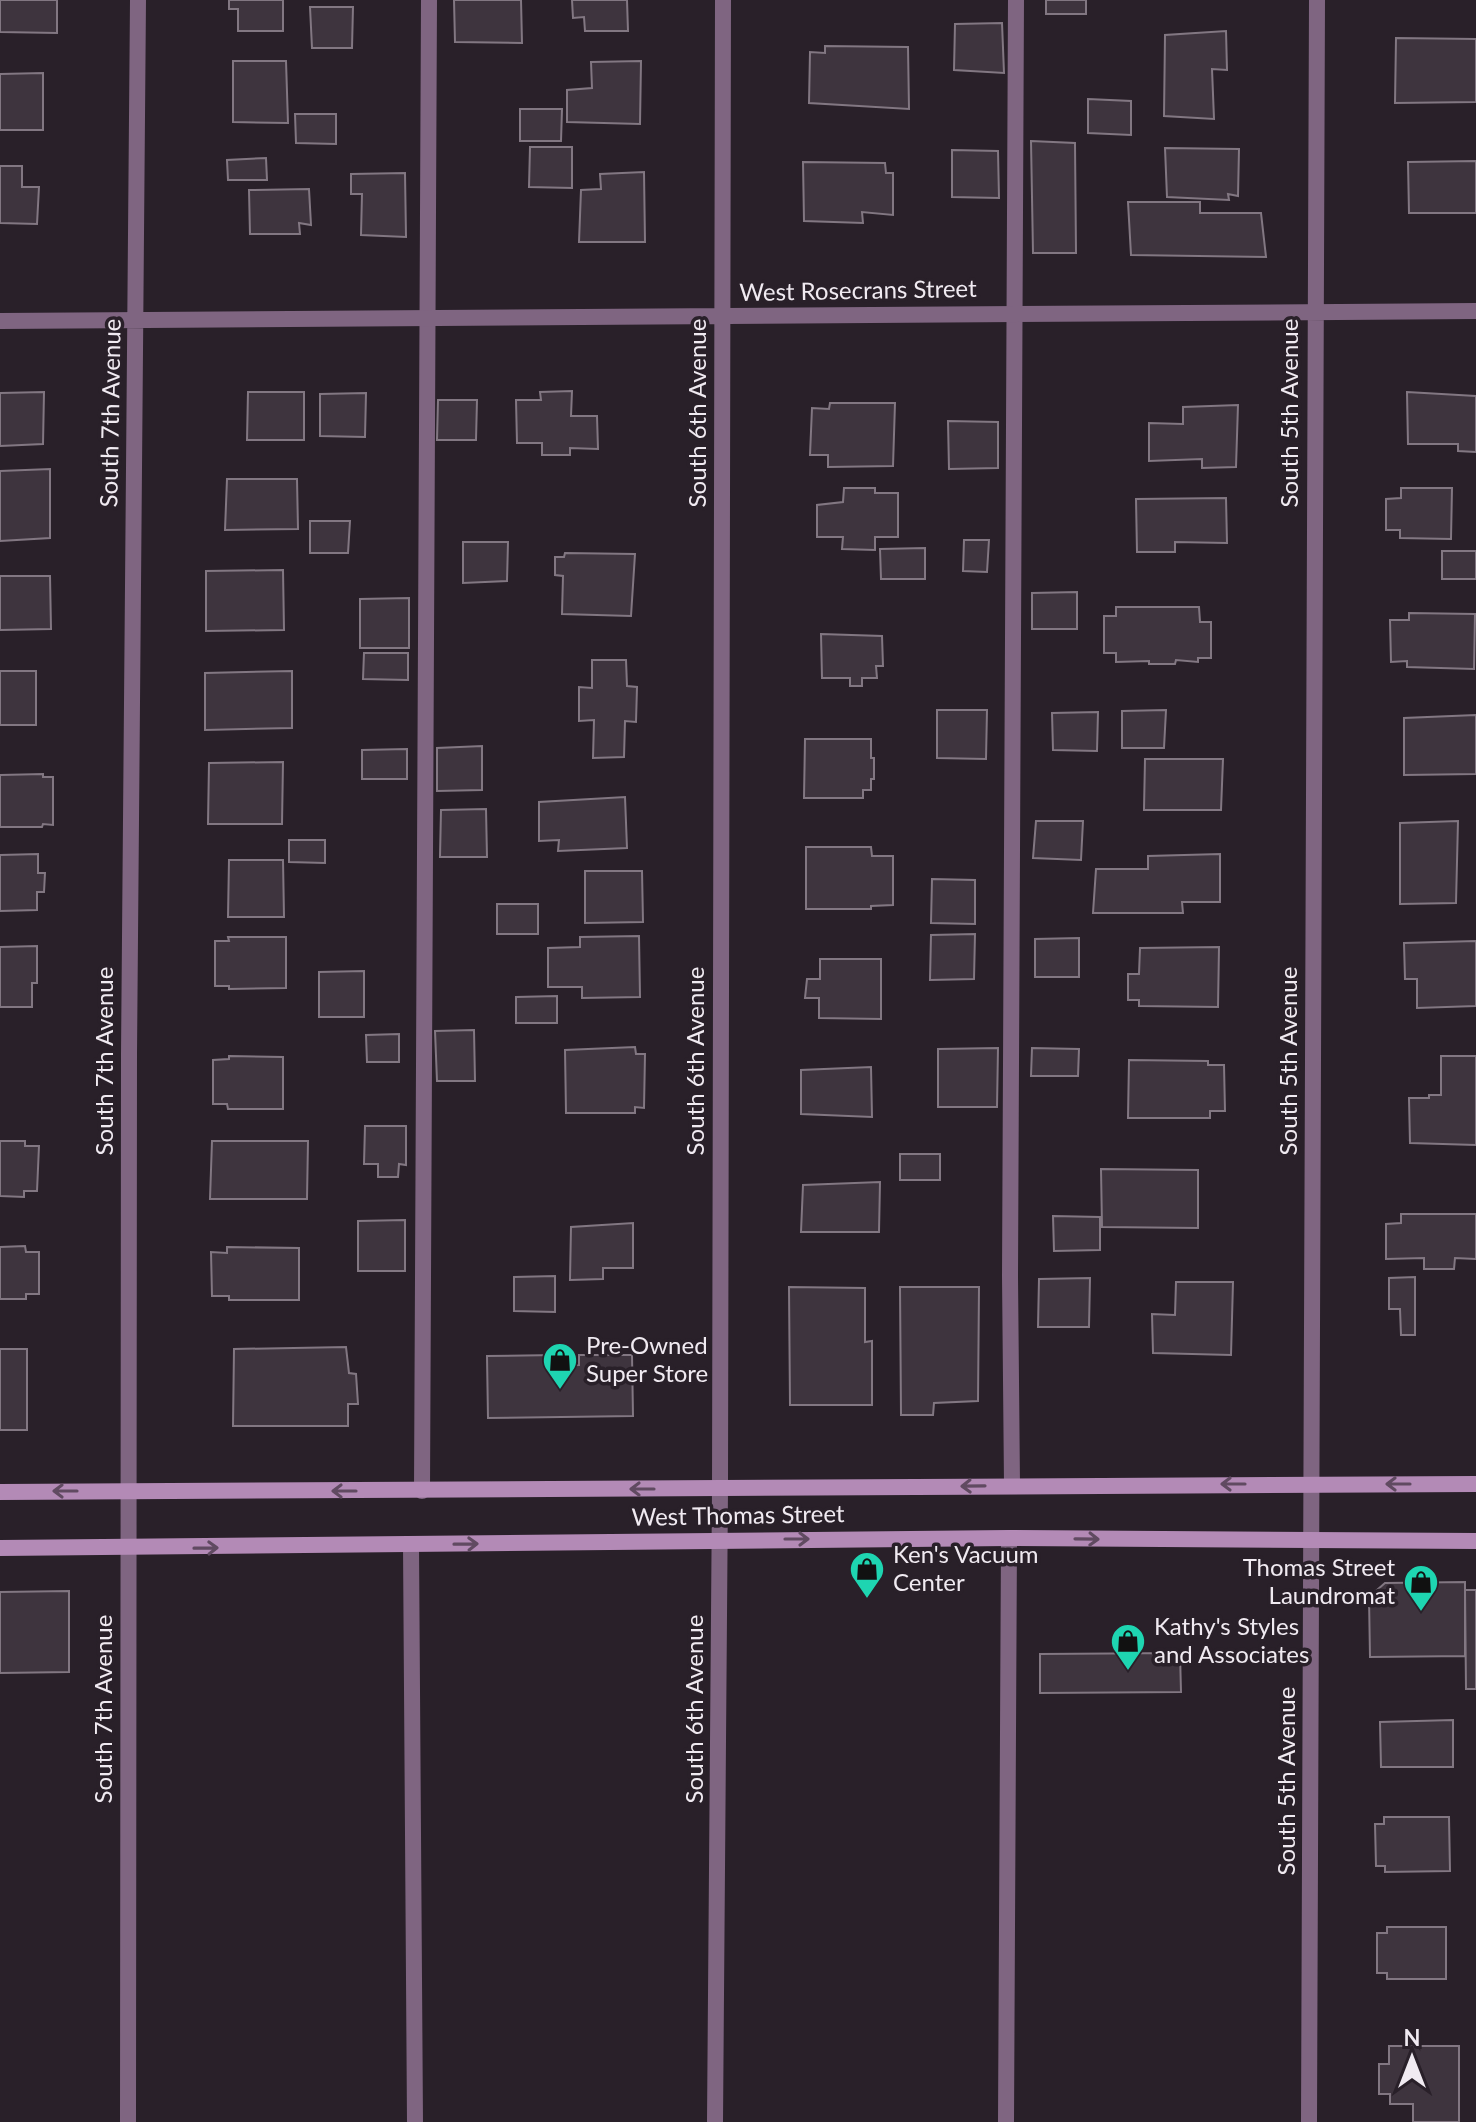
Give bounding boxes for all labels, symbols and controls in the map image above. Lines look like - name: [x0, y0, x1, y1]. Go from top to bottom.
- street label: West Rosecrans Street: [739, 273, 977, 306]
- street label: South 7th Avenue: [93, 318, 126, 508]
- street label: South 6th Avenue: [682, 319, 711, 507]
- street label: South 5th Avenue: [1274, 319, 1303, 507]
- street label: South 7th Avenue: [89, 967, 118, 1155]
- street label: South 6th Avenue: [680, 967, 709, 1155]
- street label: South 5th Avenue: [1273, 967, 1302, 1155]
- place label: Pre-Owned Super Store: [586, 1330, 708, 1387]
- shop icon: Pre-Owned Super Store: [541, 1341, 579, 1391]
- one-way arrow: [1220, 1476, 1247, 1492]
- one-way arrow: [1385, 1476, 1412, 1492]
- one-way arrow: [960, 1478, 987, 1494]
- one-way arrow: [629, 1481, 656, 1497]
- one-way arrow: [52, 1483, 79, 1499]
- one-way arrow: [331, 1483, 358, 1499]
- street label: West Thomas Street: [631, 1498, 845, 1531]
- one-way arrow: [1073, 1531, 1100, 1547]
- one-way arrow: [783, 1532, 810, 1547]
- one-way arrow: [452, 1536, 479, 1552]
- place label: Ken's Vacuum Center: [893, 1539, 1039, 1596]
- one-way arrow: [192, 1540, 219, 1556]
- shop icon: Ken's Vacuum Center: [848, 1550, 886, 1600]
- place label: Thomas Street Laundromat: [1243, 1552, 1395, 1609]
- shop icon: Thomas Street Laundromat: [1402, 1563, 1440, 1613]
- place label: Kathy's Styles and Associates: [1154, 1611, 1309, 1668]
- street label: South 7th Avenue: [88, 1615, 117, 1803]
- street label: South 6th Avenue: [679, 1615, 708, 1803]
- shop icon: Kathy's Styles and Associates: [1109, 1622, 1147, 1672]
- street label: South 5th Avenue: [1271, 1687, 1300, 1875]
- north arrow: [1372, 2018, 1452, 2098]
- text: N: [1404, 2024, 1420, 2051]

